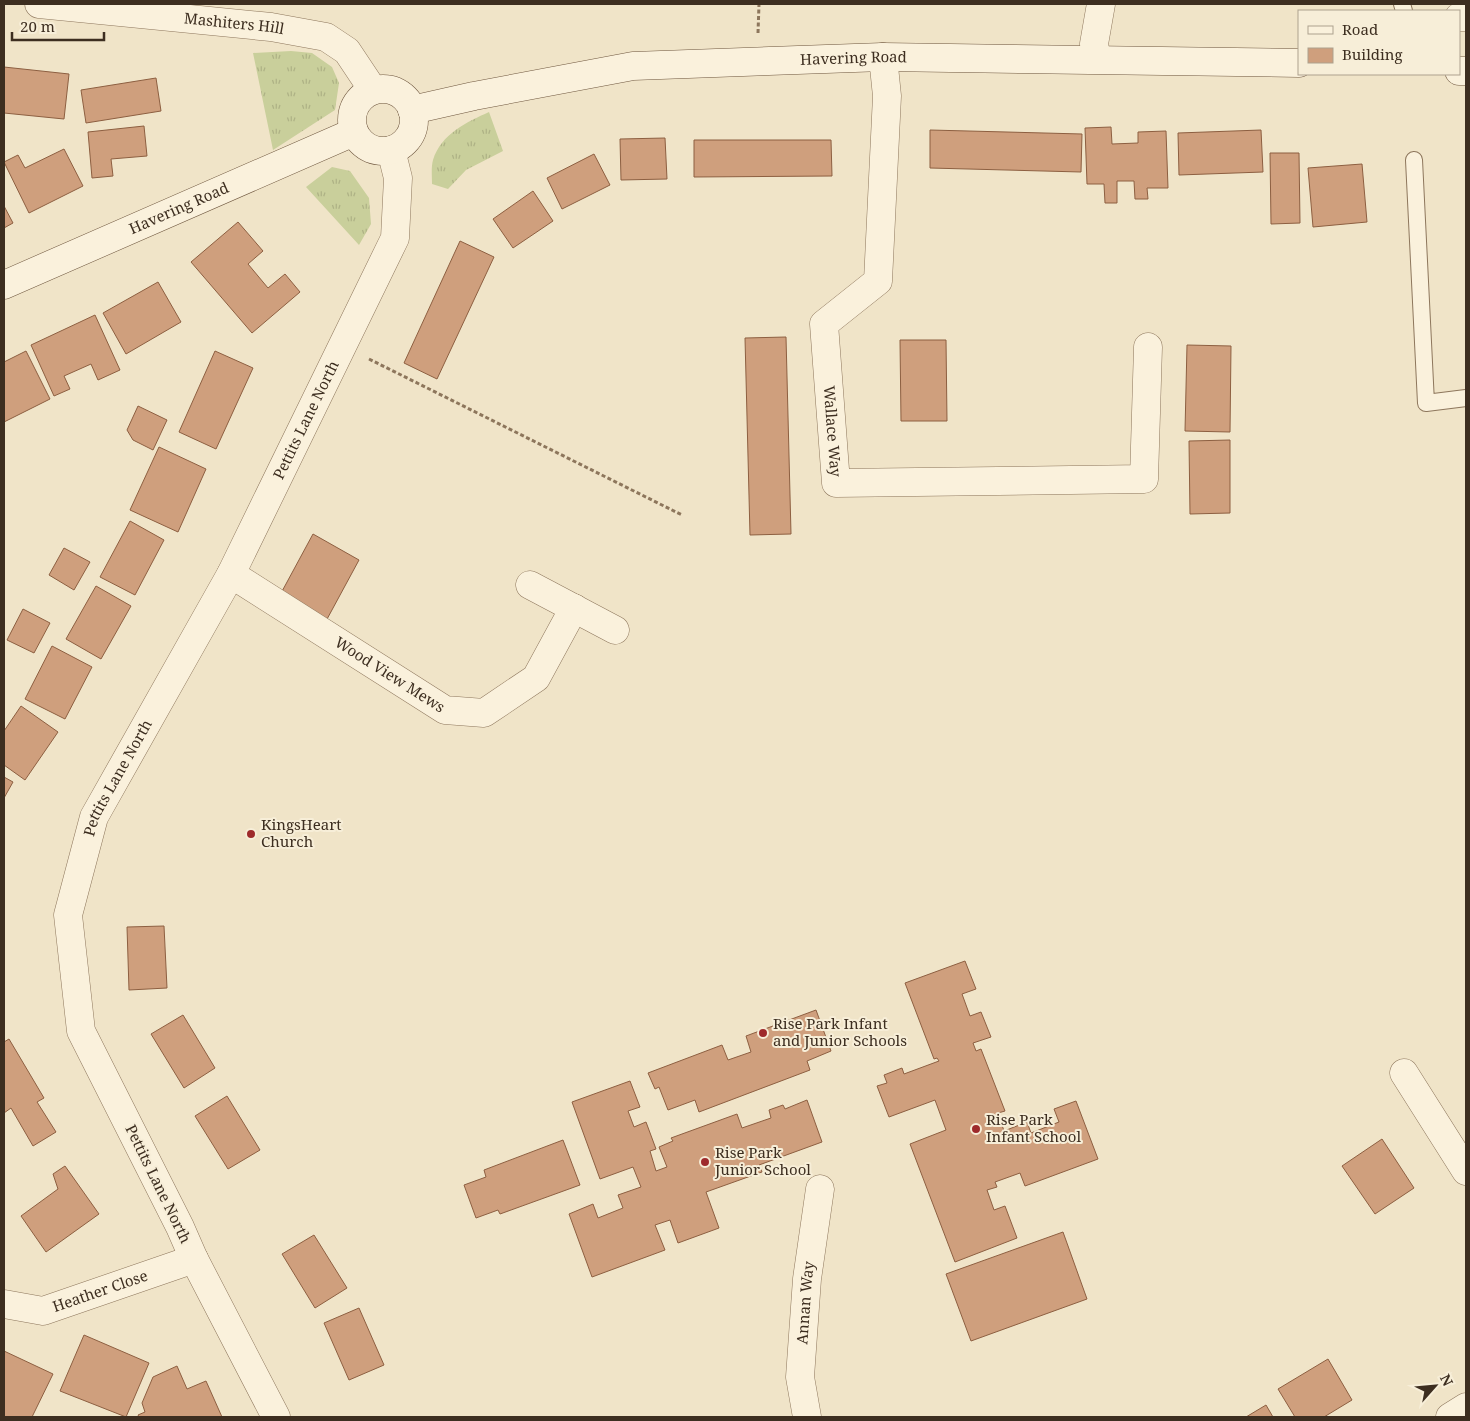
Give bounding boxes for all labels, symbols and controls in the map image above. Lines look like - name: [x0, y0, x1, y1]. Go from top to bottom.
- street label: Mashiters Hill: [183, 7, 286, 38]
- scale bar: [12, 10, 105, 42]
- legend: [1298, 10, 1460, 75]
- text: 20 m: [20, 16, 55, 36]
- text: Road: [1342, 19, 1378, 39]
- text: Building: [1342, 44, 1403, 64]
- street label: Havering Road: [800, 46, 907, 69]
- street label: Havering Road: [126, 177, 232, 238]
- street label: Pettits Lane North: [268, 356, 343, 482]
- street label: Wallace Way: [820, 385, 847, 478]
- street label: Wood View Mews: [331, 632, 449, 717]
- street label: Pettits Lane North: [78, 715, 156, 838]
- place label: KingsHeart Church: [261, 814, 342, 851]
- marker: KingsHeart Church: [245, 828, 257, 840]
- place label: Rise Park Infant and Junior Schools: [773, 1013, 907, 1050]
- marker: Rise Park Infant and Junior Schools: [757, 1027, 769, 1039]
- place label: Rise Park Infant School: [986, 1109, 1081, 1146]
- street label: Pettits Lane North: [121, 1121, 197, 1247]
- marker: Rise Park Infant School: [970, 1123, 982, 1135]
- place label: Rise Park Junior School: [714, 1142, 811, 1179]
- marker: Rise Park Junior School: [699, 1156, 711, 1168]
- street label: Annan Way: [791, 1259, 819, 1345]
- street label: Heather Close: [49, 1265, 150, 1316]
- north arrow: [1410, 1361, 1460, 1411]
- text: N: [1436, 1371, 1458, 1389]

